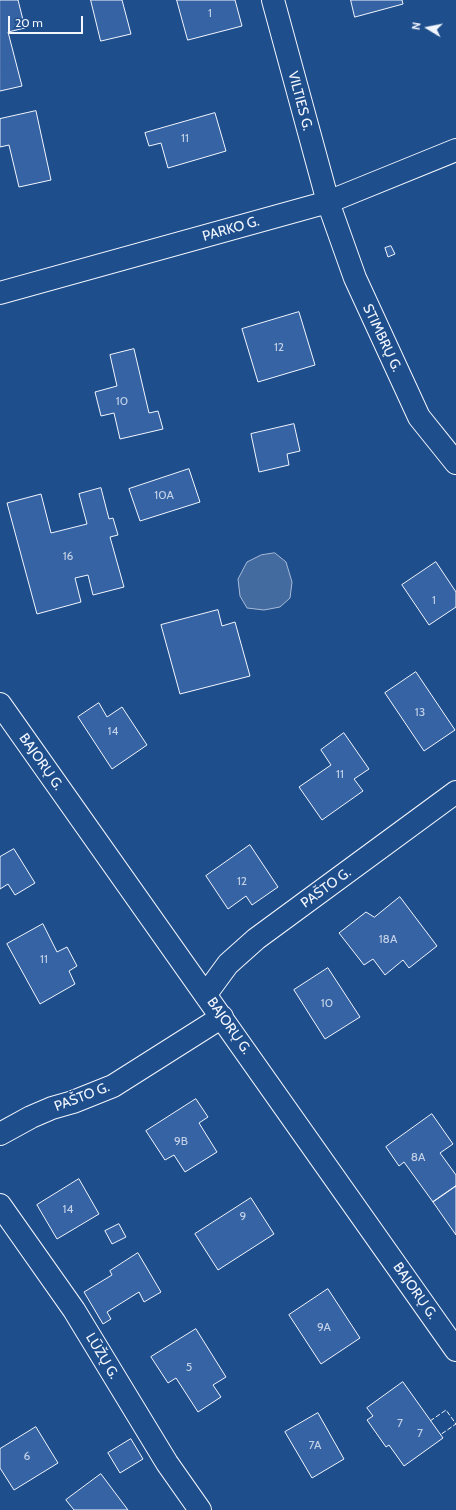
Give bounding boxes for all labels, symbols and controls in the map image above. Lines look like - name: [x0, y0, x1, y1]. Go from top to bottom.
- house number: 1: [208, 6, 212, 20]
- scale bar: [10, 8, 85, 34]
- north arrow: [408, 8, 448, 48]
- text: 20 m: [15, 15, 43, 30]
- text: N: [409, 21, 424, 31]
- street label: VILTIES G.: [284, 70, 316, 132]
- house number: 11: [181, 131, 189, 145]
- street label: PARKO G.: [201, 213, 261, 245]
- street label: STIMBRŲ G.: [359, 301, 405, 375]
- house number: 12: [274, 340, 284, 354]
- house number: 10: [116, 394, 128, 408]
- house number: 10A: [154, 488, 174, 502]
- house number: 16: [63, 549, 73, 563]
- house number: 1: [432, 593, 436, 607]
- house number: 13: [415, 705, 425, 719]
- house number: 14: [108, 724, 118, 738]
- street label: BAJORŲ G.: [15, 730, 67, 794]
- house number: 11: [336, 767, 344, 781]
- street label: PAŠTO G.: [298, 864, 354, 912]
- house number: 12: [237, 874, 247, 888]
- house number: 18A: [379, 932, 397, 946]
- house number: 11: [40, 952, 48, 966]
- street label: BAJORŲ G.: [203, 994, 255, 1058]
- house number: 10: [321, 996, 333, 1010]
- street label: PAŠTO G.: [52, 1079, 112, 1115]
- house number: 9B: [174, 1134, 188, 1148]
- house number: 8A: [411, 1150, 425, 1164]
- house number: 14: [63, 1202, 73, 1216]
- house number: 9: [240, 1209, 246, 1223]
- street label: BAJORŲ G.: [389, 1259, 441, 1323]
- house number: 9A: [317, 1320, 331, 1334]
- street label: LŪŽŲ G.: [82, 1330, 122, 1382]
- house number: 5: [186, 1360, 192, 1374]
- house number: 7: [397, 1416, 403, 1430]
- house number: 7: [417, 1426, 423, 1440]
- house number: 7A: [309, 1438, 321, 1452]
- house number: 6: [24, 1449, 30, 1463]

